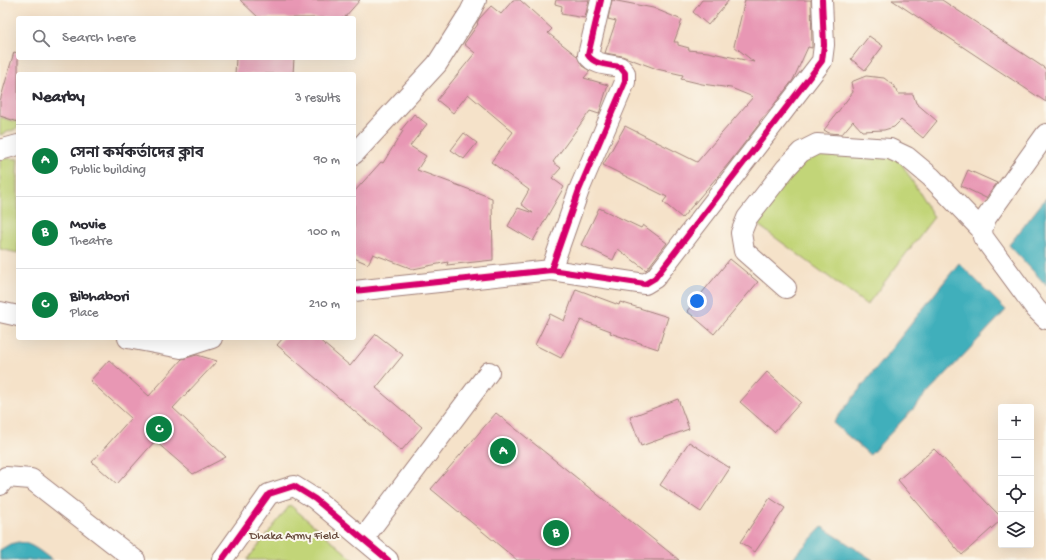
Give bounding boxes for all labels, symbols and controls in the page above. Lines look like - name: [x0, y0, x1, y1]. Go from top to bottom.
- search box: [16, 16, 356, 60]
- icon: search: [30, 27, 52, 49]
- text: Search here: [62, 29, 136, 47]
- text: Nearby: [32, 88, 85, 108]
- text: 3 results: [295, 91, 340, 106]
- text: সেনা কর্মকর্তাদের ক্লাব: [70, 145, 204, 163]
- text: A: [41, 153, 49, 168]
- text: 90 m: [314, 153, 340, 168]
- text: Public building: [70, 163, 146, 178]
- text: Movie: [70, 216, 106, 234]
- text: B: [42, 225, 48, 240]
- text: 100 m: [308, 225, 340, 240]
- text: Theatre: [70, 234, 113, 249]
- text: Bibhabori: [70, 288, 130, 306]
- your location: [687, 291, 707, 311]
- text: C: [41, 297, 49, 312]
- text: 210 m: [309, 297, 340, 312]
- text: Place: [70, 306, 98, 321]
- map controls: [998, 404, 1034, 548]
- button: +: [998, 404, 1034, 440]
- pin: C: [146, 414, 172, 444]
- pin: A: [490, 436, 516, 466]
- button: −: [998, 440, 1034, 476]
- button: locate: [998, 476, 1034, 512]
- button: layers: [998, 512, 1034, 548]
- pin: B: [543, 518, 569, 548]
- park label: Dhaka Army Field: [249, 530, 339, 544]

